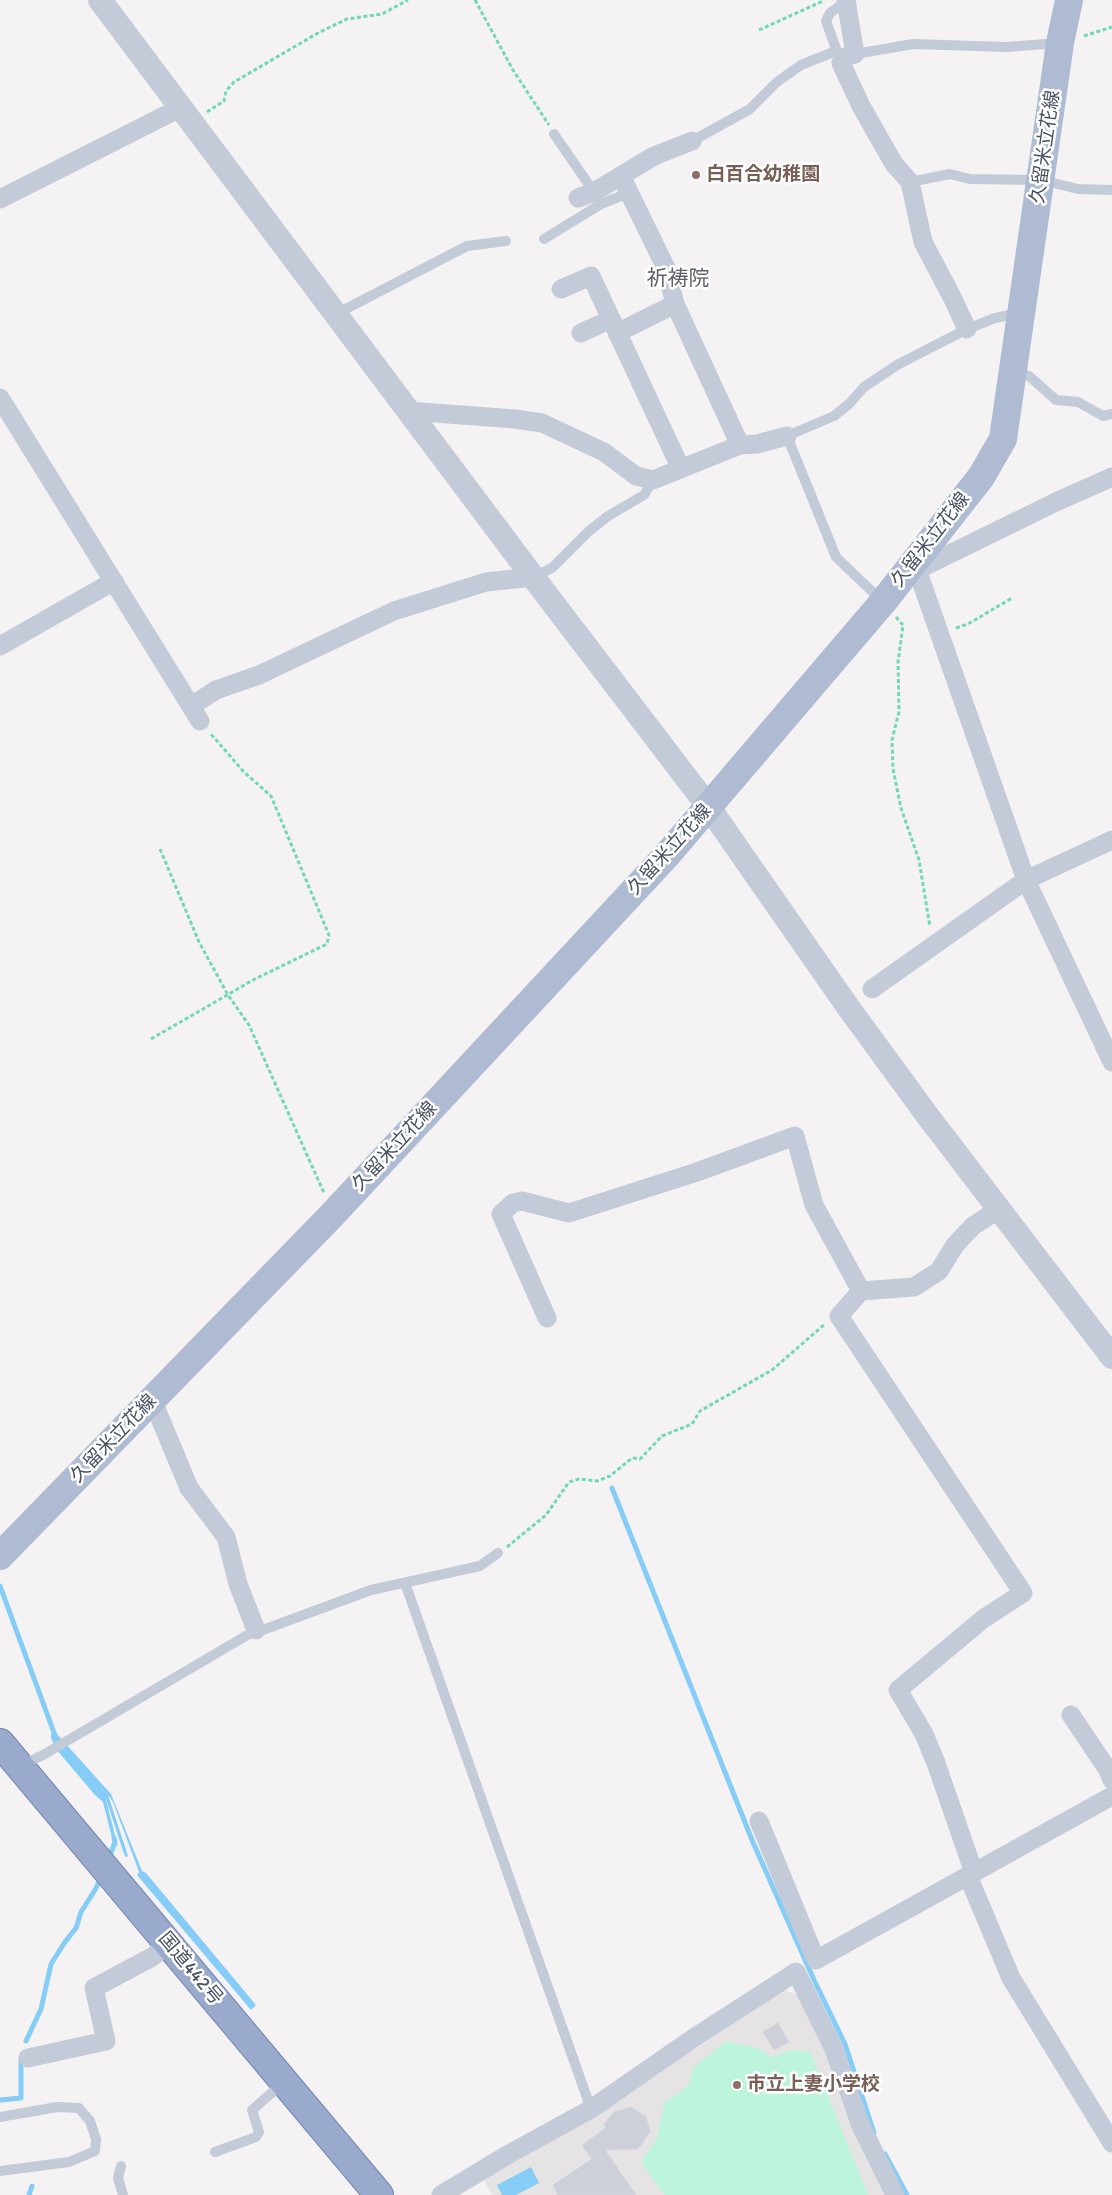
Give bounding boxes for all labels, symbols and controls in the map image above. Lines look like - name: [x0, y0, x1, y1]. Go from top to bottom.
- street label: 久留米立花線: [1027, 89, 1065, 205]
- place label: 白百合幼稚園: [706, 164, 820, 186]
- marker: 白百合幼稚園: [690, 169, 702, 181]
- district label: 祈祷院: [647, 266, 709, 292]
- street label: 久留米立花線: [887, 488, 975, 592]
- street label: 久留米立花線: [623, 800, 717, 900]
- street label: 久留米立花線: [348, 1098, 442, 1196]
- street label: 久留米立花線: [66, 1390, 162, 1488]
- street label: 国道442号: [153, 1928, 227, 2010]
- place label: 市立上妻小学校: [747, 2074, 880, 2096]
- marker: 市立上妻小学校: [731, 2079, 743, 2091]

